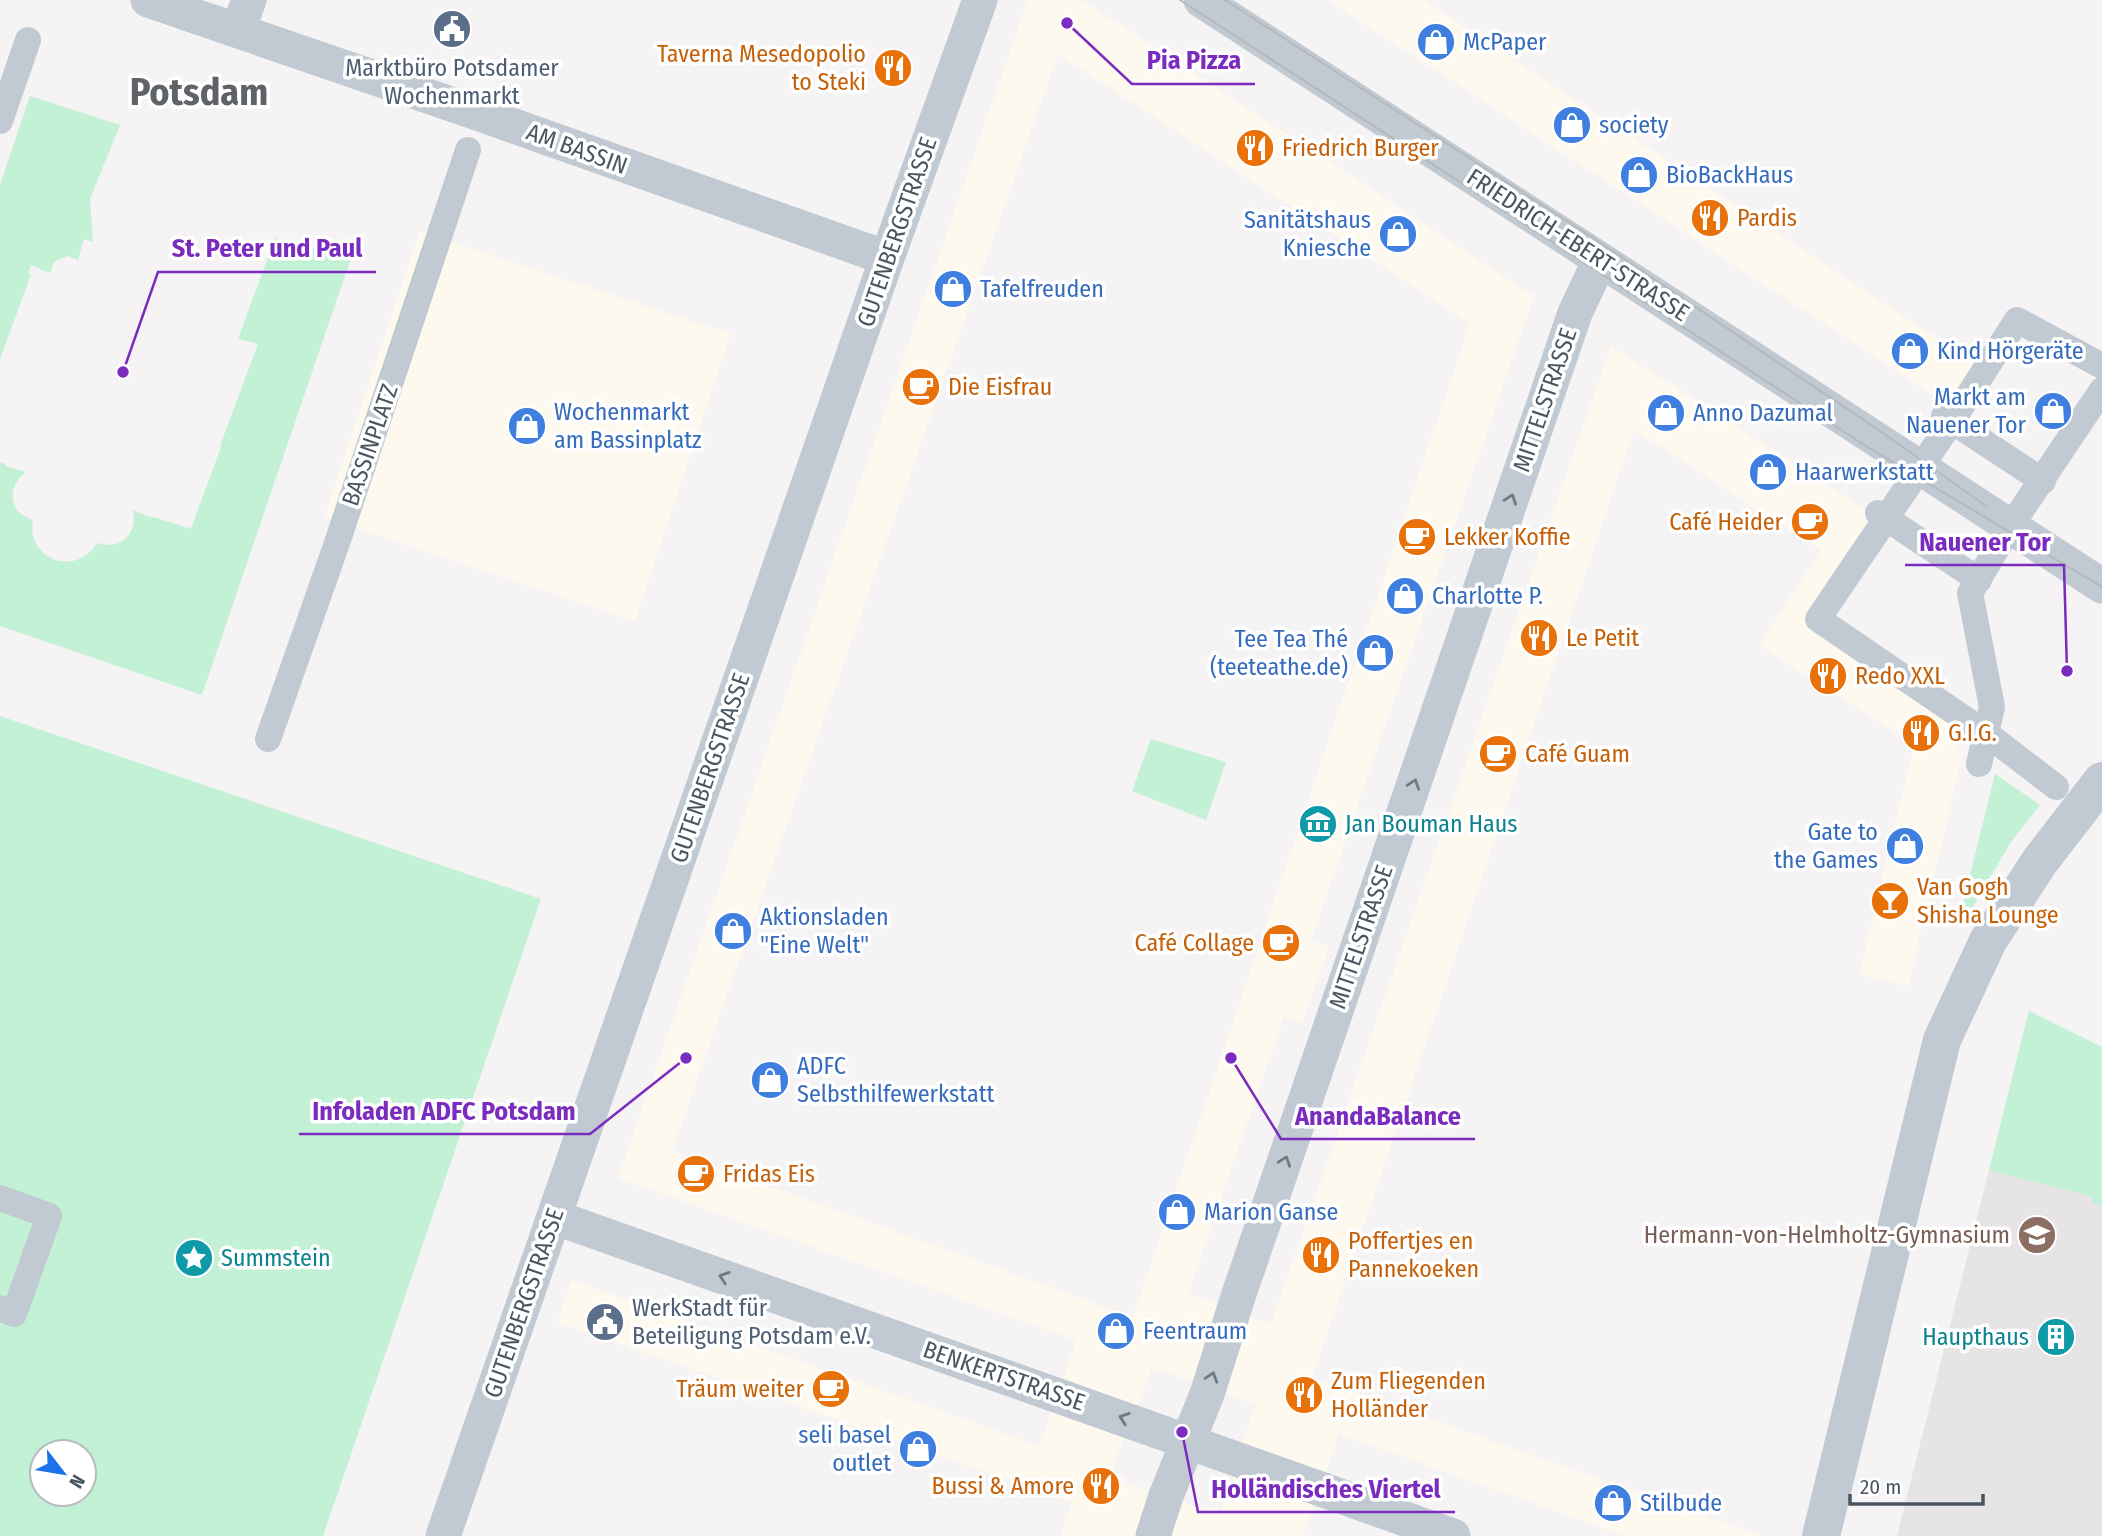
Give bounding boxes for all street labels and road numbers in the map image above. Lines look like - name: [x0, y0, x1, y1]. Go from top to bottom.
- street label: AM BASSIN: [523, 118, 631, 180]
- street label: GUTENBERGSTRASSE: [851, 133, 943, 331]
- street label: FRIEDRICH-EBERT-STRASSE: [1462, 163, 1694, 327]
- street label: MITTELSTRASSE: [1507, 324, 1583, 476]
- street label: BASSINPLATZ: [336, 381, 404, 509]
- street label: GUTENBERGSTRASSE: [664, 669, 756, 867]
- street label: MITTELSTRASSE: [1323, 861, 1399, 1013]
- street label: GUTENBERGSTRASSE: [478, 1204, 570, 1402]
- street label: BENKERTSTRASSE: [919, 1335, 1089, 1417]

